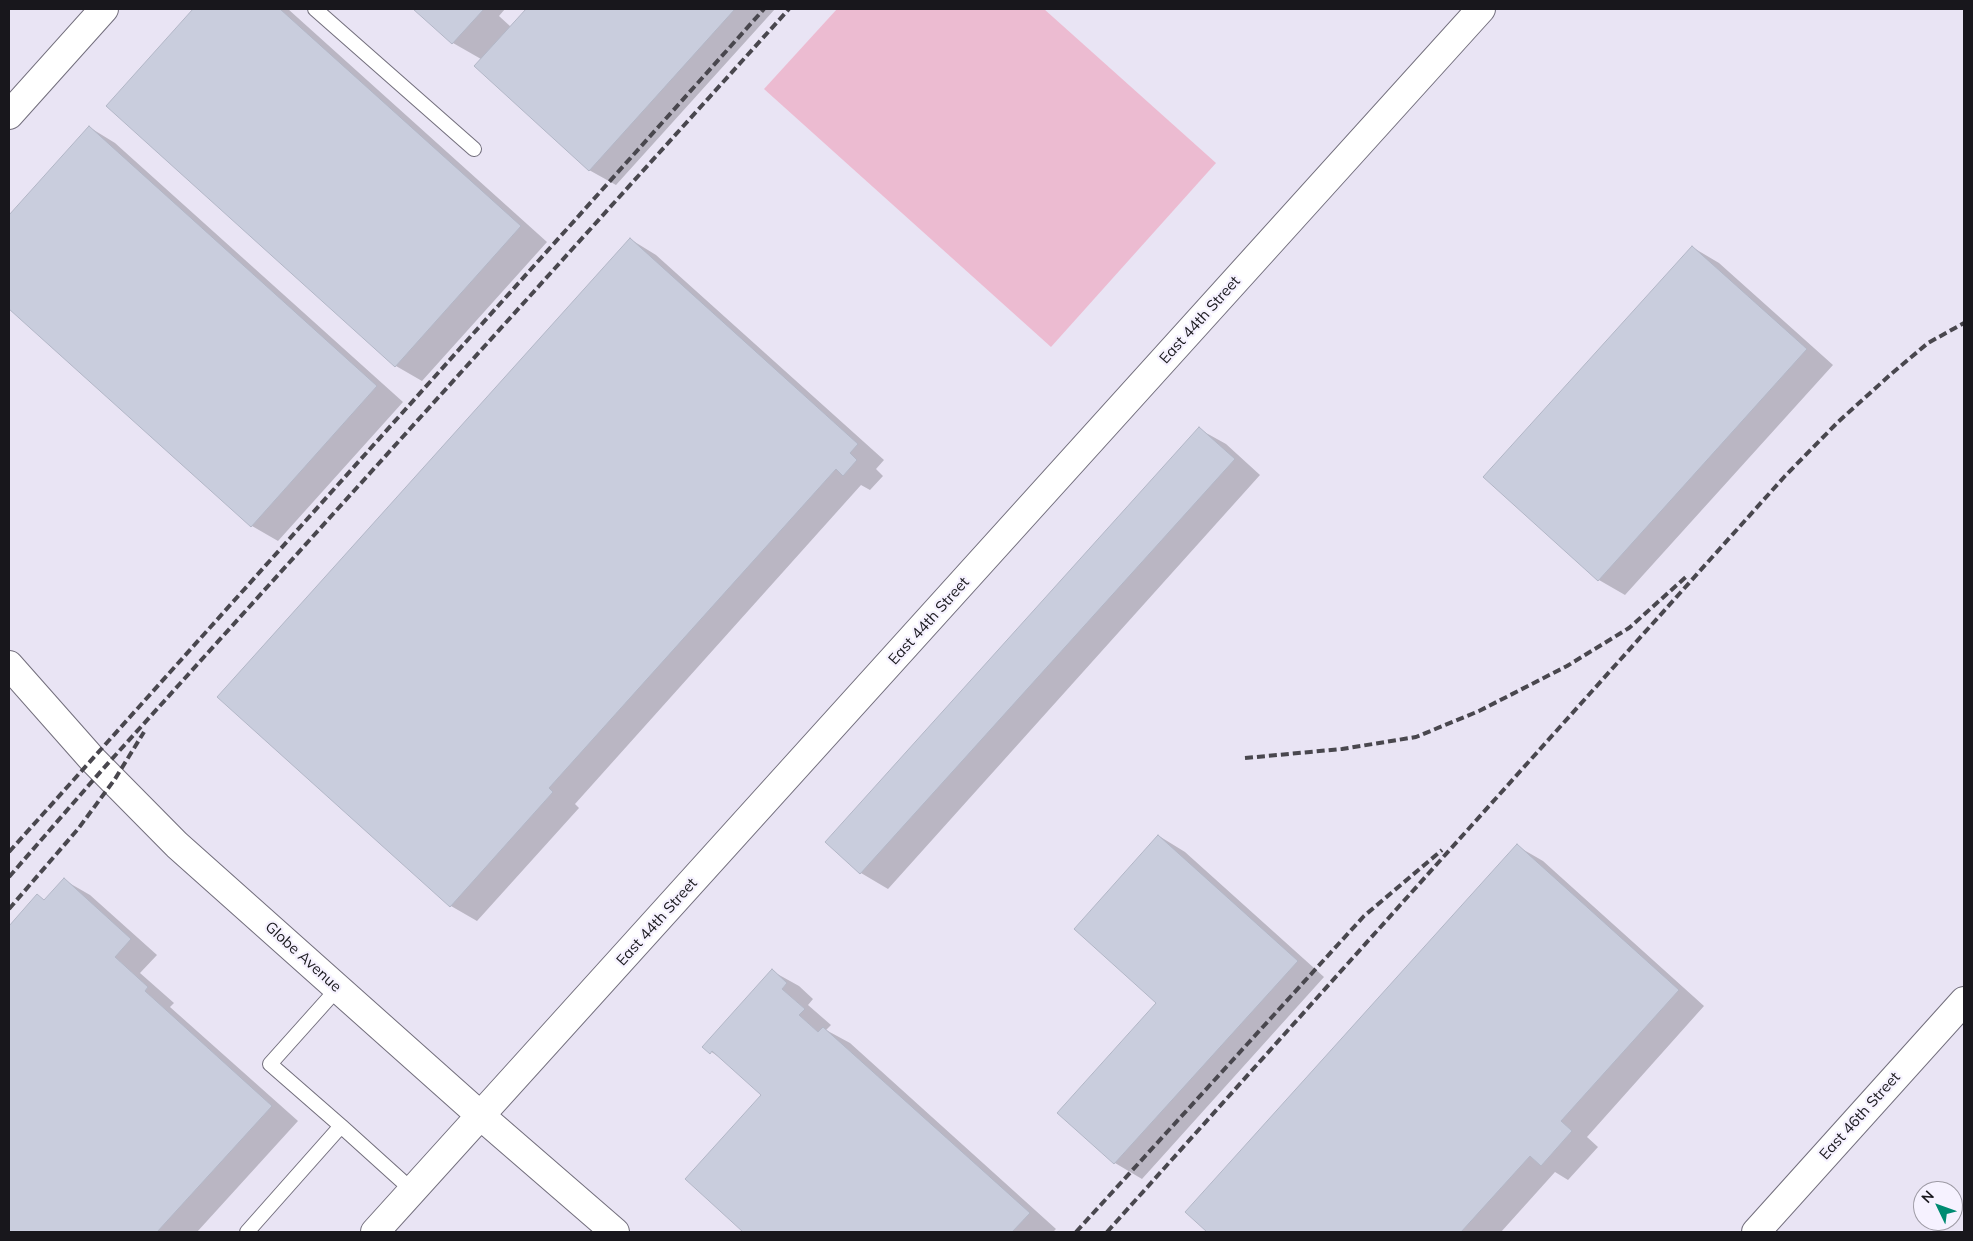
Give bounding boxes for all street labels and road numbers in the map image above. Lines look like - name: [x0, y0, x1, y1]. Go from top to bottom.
- street label: East 44th Street: [1156, 272, 1244, 368]
- street label: East 44th Street: [885, 573, 973, 669]
- street label: East 44th Street: [613, 874, 701, 970]
- street label: Globe Avenue: [261, 918, 345, 996]
- street label: East 46th Street: [1816, 1068, 1904, 1164]

